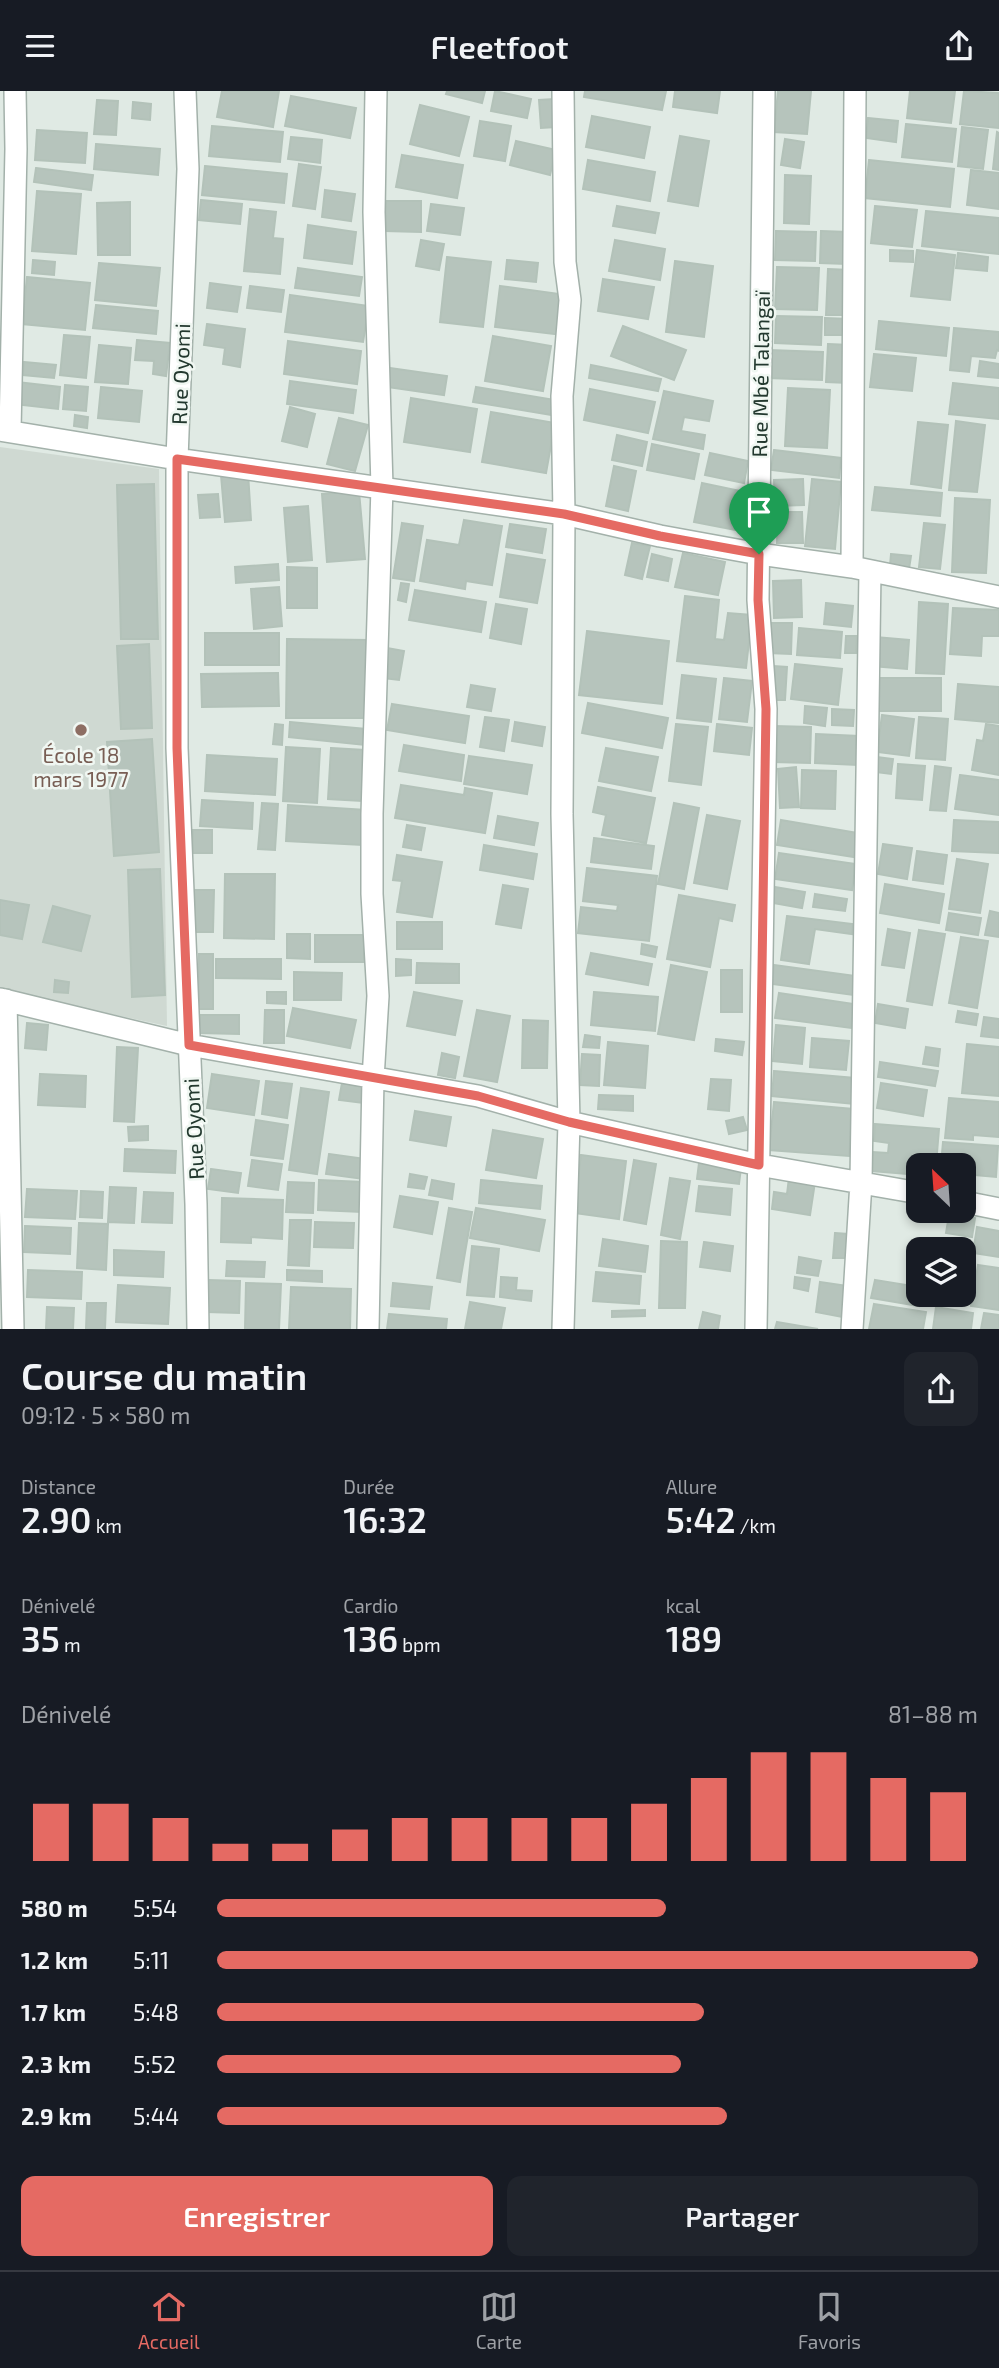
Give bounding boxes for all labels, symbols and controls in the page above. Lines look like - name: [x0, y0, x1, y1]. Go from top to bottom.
- icon: menu: [21, 27, 59, 65]
- text: Fleetfoot: [431, 27, 568, 65]
- icon: share: [940, 27, 978, 65]
- street label: Rue Mbé Talangaï: [746, 290, 774, 458]
- street label: Rue Oyomi: [166, 323, 194, 425]
- pin: [729, 482, 789, 554]
- icon: arrive: [740, 493, 778, 531]
- marker: École 18 mars 1977: [73, 722, 89, 738]
- place label: École 18 mars 1977: [33, 742, 129, 791]
- street label: Rue Oyomi: [178, 1078, 208, 1180]
- north arrow: [906, 1153, 976, 1223]
- map controls: [906, 1153, 976, 1307]
- button: layers: [906, 1237, 976, 1307]
- text: Course du matin: [21, 1352, 307, 1398]
- button: share: [904, 1352, 978, 1426]
- text: 09:12 · 5 × 580 m: [21, 1401, 190, 1429]
- text: Distance: [21, 1475, 96, 1498]
- text: Durée: [343, 1475, 395, 1498]
- text: Allure: [666, 1475, 717, 1498]
- text: 2.90: [21, 1498, 91, 1540]
- text: 16:32: [343, 1498, 427, 1540]
- text: 5:42: [666, 1498, 735, 1540]
- text: km: [91, 1514, 122, 1537]
- text: /km: [735, 1514, 776, 1537]
- text: Dénivelé: [21, 1594, 96, 1617]
- text: Cardio: [343, 1594, 398, 1617]
- text: kcal: [666, 1594, 700, 1617]
- text: 35: [21, 1617, 60, 1659]
- text: 136: [343, 1617, 398, 1659]
- text: 189: [666, 1617, 722, 1659]
- text: m: [60, 1633, 81, 1656]
- text: bpm: [398, 1633, 441, 1656]
- text: Dénivelé: [21, 1700, 111, 1728]
- text: 81–88 m: [888, 1700, 978, 1728]
- text: 580 m: [21, 1894, 88, 1922]
- text: 5:54: [133, 1894, 177, 1922]
- text: 1.2 km: [21, 1946, 88, 1974]
- text: 5:11: [133, 1946, 169, 1974]
- text: 1.7 km: [21, 1998, 86, 2026]
- text: 5:48: [133, 1998, 179, 2026]
- text: 2.3 km: [21, 2050, 91, 2078]
- text: 5:52: [133, 2050, 176, 2078]
- text: 2.9 km: [21, 2102, 92, 2130]
- text: 5:44: [133, 2102, 179, 2130]
- button: Enregistrer: [21, 2176, 493, 2256]
- button: Partager: [507, 2176, 978, 2256]
- tab: Accueil: [138, 2288, 200, 2353]
- tab: Carte: [476, 2288, 522, 2353]
- tab: Favoris: [798, 2288, 861, 2353]

